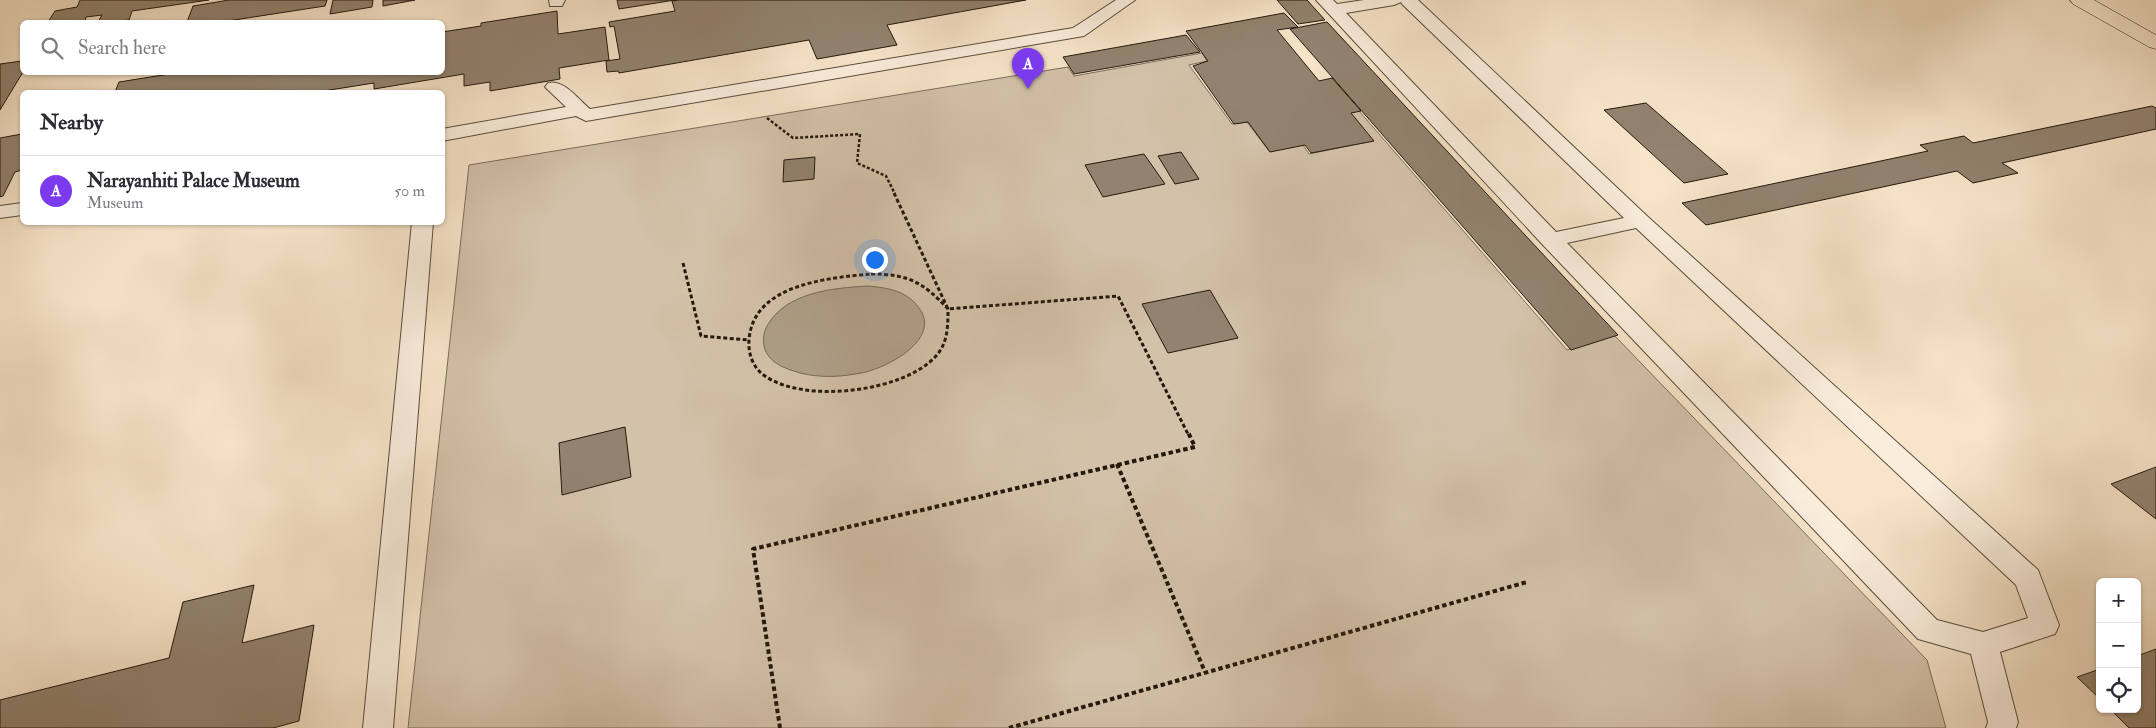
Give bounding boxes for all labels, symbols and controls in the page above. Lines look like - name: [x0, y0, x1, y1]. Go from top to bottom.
- search box: [20, 20, 445, 75]
- icon: search: [38, 34, 66, 62]
- text: Search here: [78, 36, 166, 60]
- pin: A: [1012, 48, 1044, 89]
- text: Nearby: [40, 109, 103, 136]
- text: Narayanhiti Palace Museum: [87, 169, 300, 193]
- text: A: [51, 181, 61, 201]
- text: 50 m: [394, 181, 425, 201]
- text: Museum: [87, 193, 143, 213]
- your location: [862, 247, 888, 273]
- map controls: [2096, 578, 2141, 713]
- button: +: [2096, 578, 2141, 623]
- button: −: [2096, 623, 2141, 668]
- button: locate: [2096, 668, 2141, 713]

